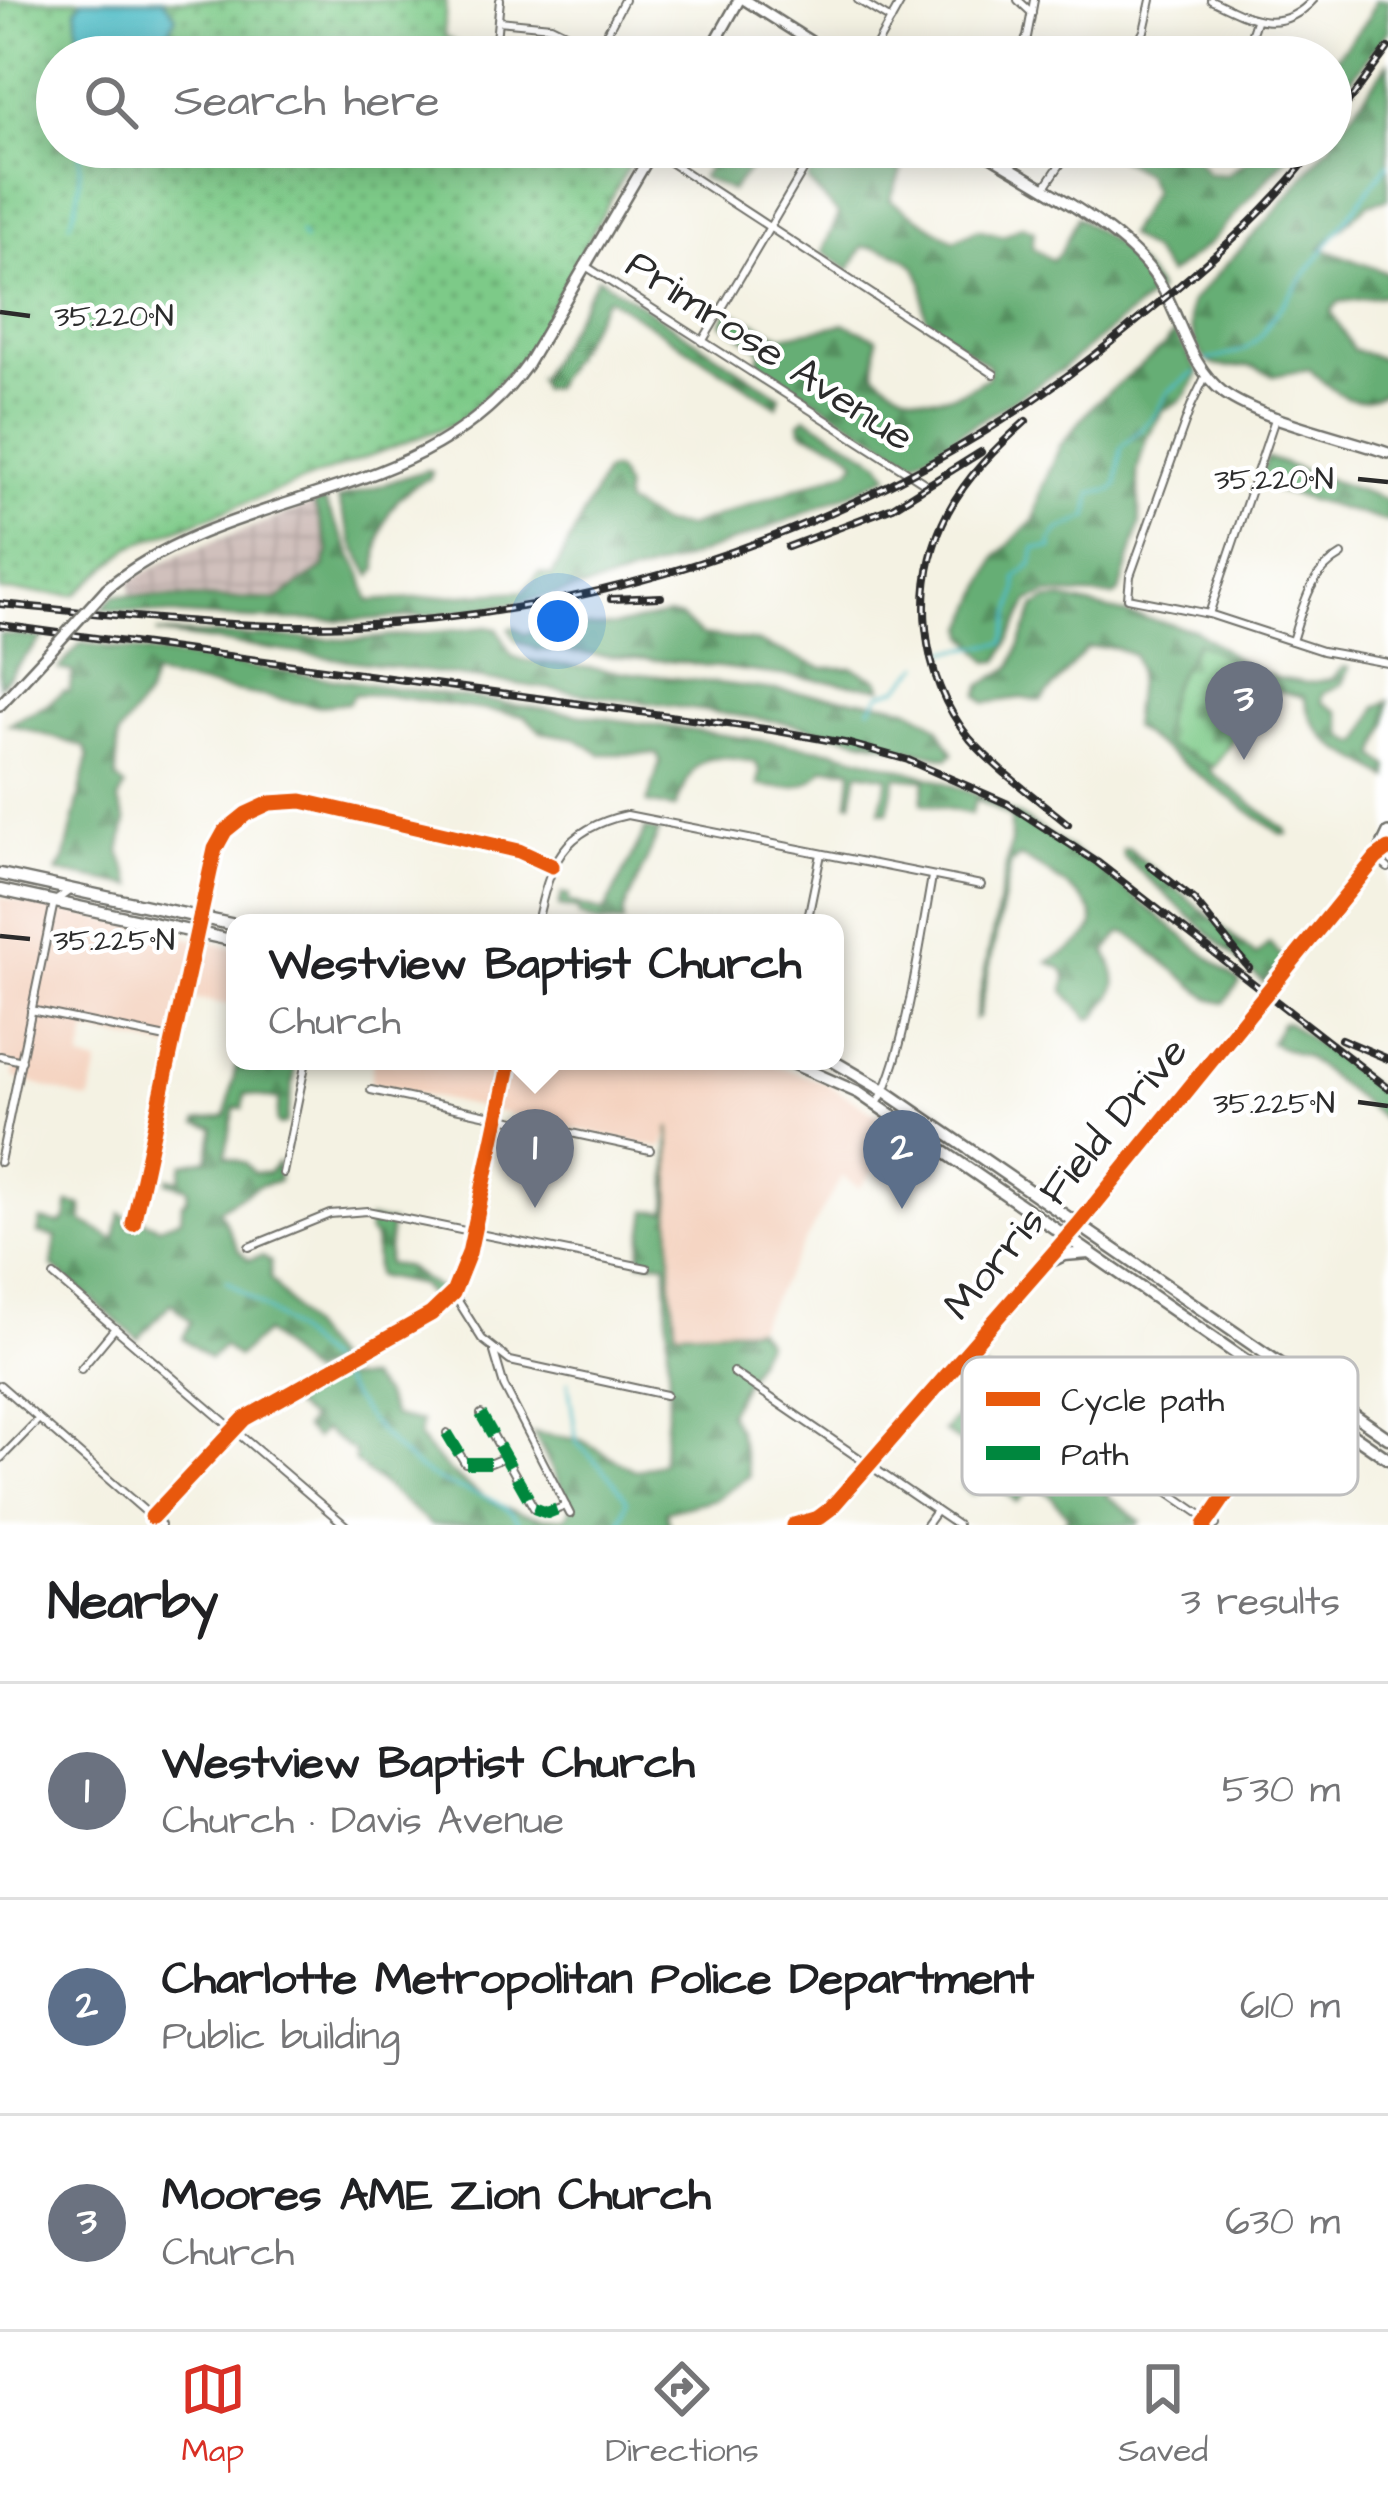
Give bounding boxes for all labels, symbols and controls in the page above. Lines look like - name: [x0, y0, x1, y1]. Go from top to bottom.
- search box: [36, 36, 1352, 168]
- icon: search: [78, 69, 144, 135]
- text: Search here: [174, 71, 440, 133]
- street label: Primrose Avenue: [614, 237, 925, 466]
- text: 35.220°N: [54, 296, 174, 338]
- text: 35.220°N: [1214, 459, 1334, 501]
- your location: [528, 591, 588, 651]
- pin: 3: [1205, 661, 1283, 760]
- popup: [226, 914, 844, 1070]
- text: 35.225°N: [53, 920, 175, 962]
- text: Westview Baptist Church: [269, 934, 801, 996]
- text: Church: [269, 996, 401, 1050]
- street label: Morris Field Drive: [931, 1025, 1202, 1333]
- text: 35.225°N: [1213, 1083, 1335, 1125]
- pin: 1: [496, 1109, 574, 1208]
- pin: 2: [863, 1110, 941, 1209]
- legend: [962, 1357, 1358, 1495]
- text: Cycle path: [1061, 1378, 1225, 1425]
- text: Path: [1061, 1432, 1129, 1478]
- text: Nearby: [48, 1568, 218, 1639]
- text: 3 results: [1181, 1576, 1340, 1630]
- text: Westview Baptist Church: [162, 1733, 695, 1795]
- text: 1: [85, 1764, 90, 1818]
- text: 530 m: [1222, 1764, 1340, 1818]
- text: Church · Davis Avenue: [162, 1795, 564, 1849]
- text: Charlotte Metropolitan Police Department: [162, 1949, 1034, 2011]
- text: 2: [76, 1980, 98, 2034]
- text: 610 m: [1240, 1980, 1340, 2034]
- text: Public building: [162, 2011, 400, 2065]
- text: Moores AME Zion Church: [162, 2165, 711, 2227]
- text: 3: [77, 2196, 97, 2250]
- text: 630 m: [1225, 2196, 1340, 2250]
- text: Church: [162, 2227, 294, 2281]
- tab: Map: [180, 2356, 246, 2474]
- tab: Directions: [605, 2356, 759, 2474]
- tab: Saved: [1118, 2356, 1208, 2474]

